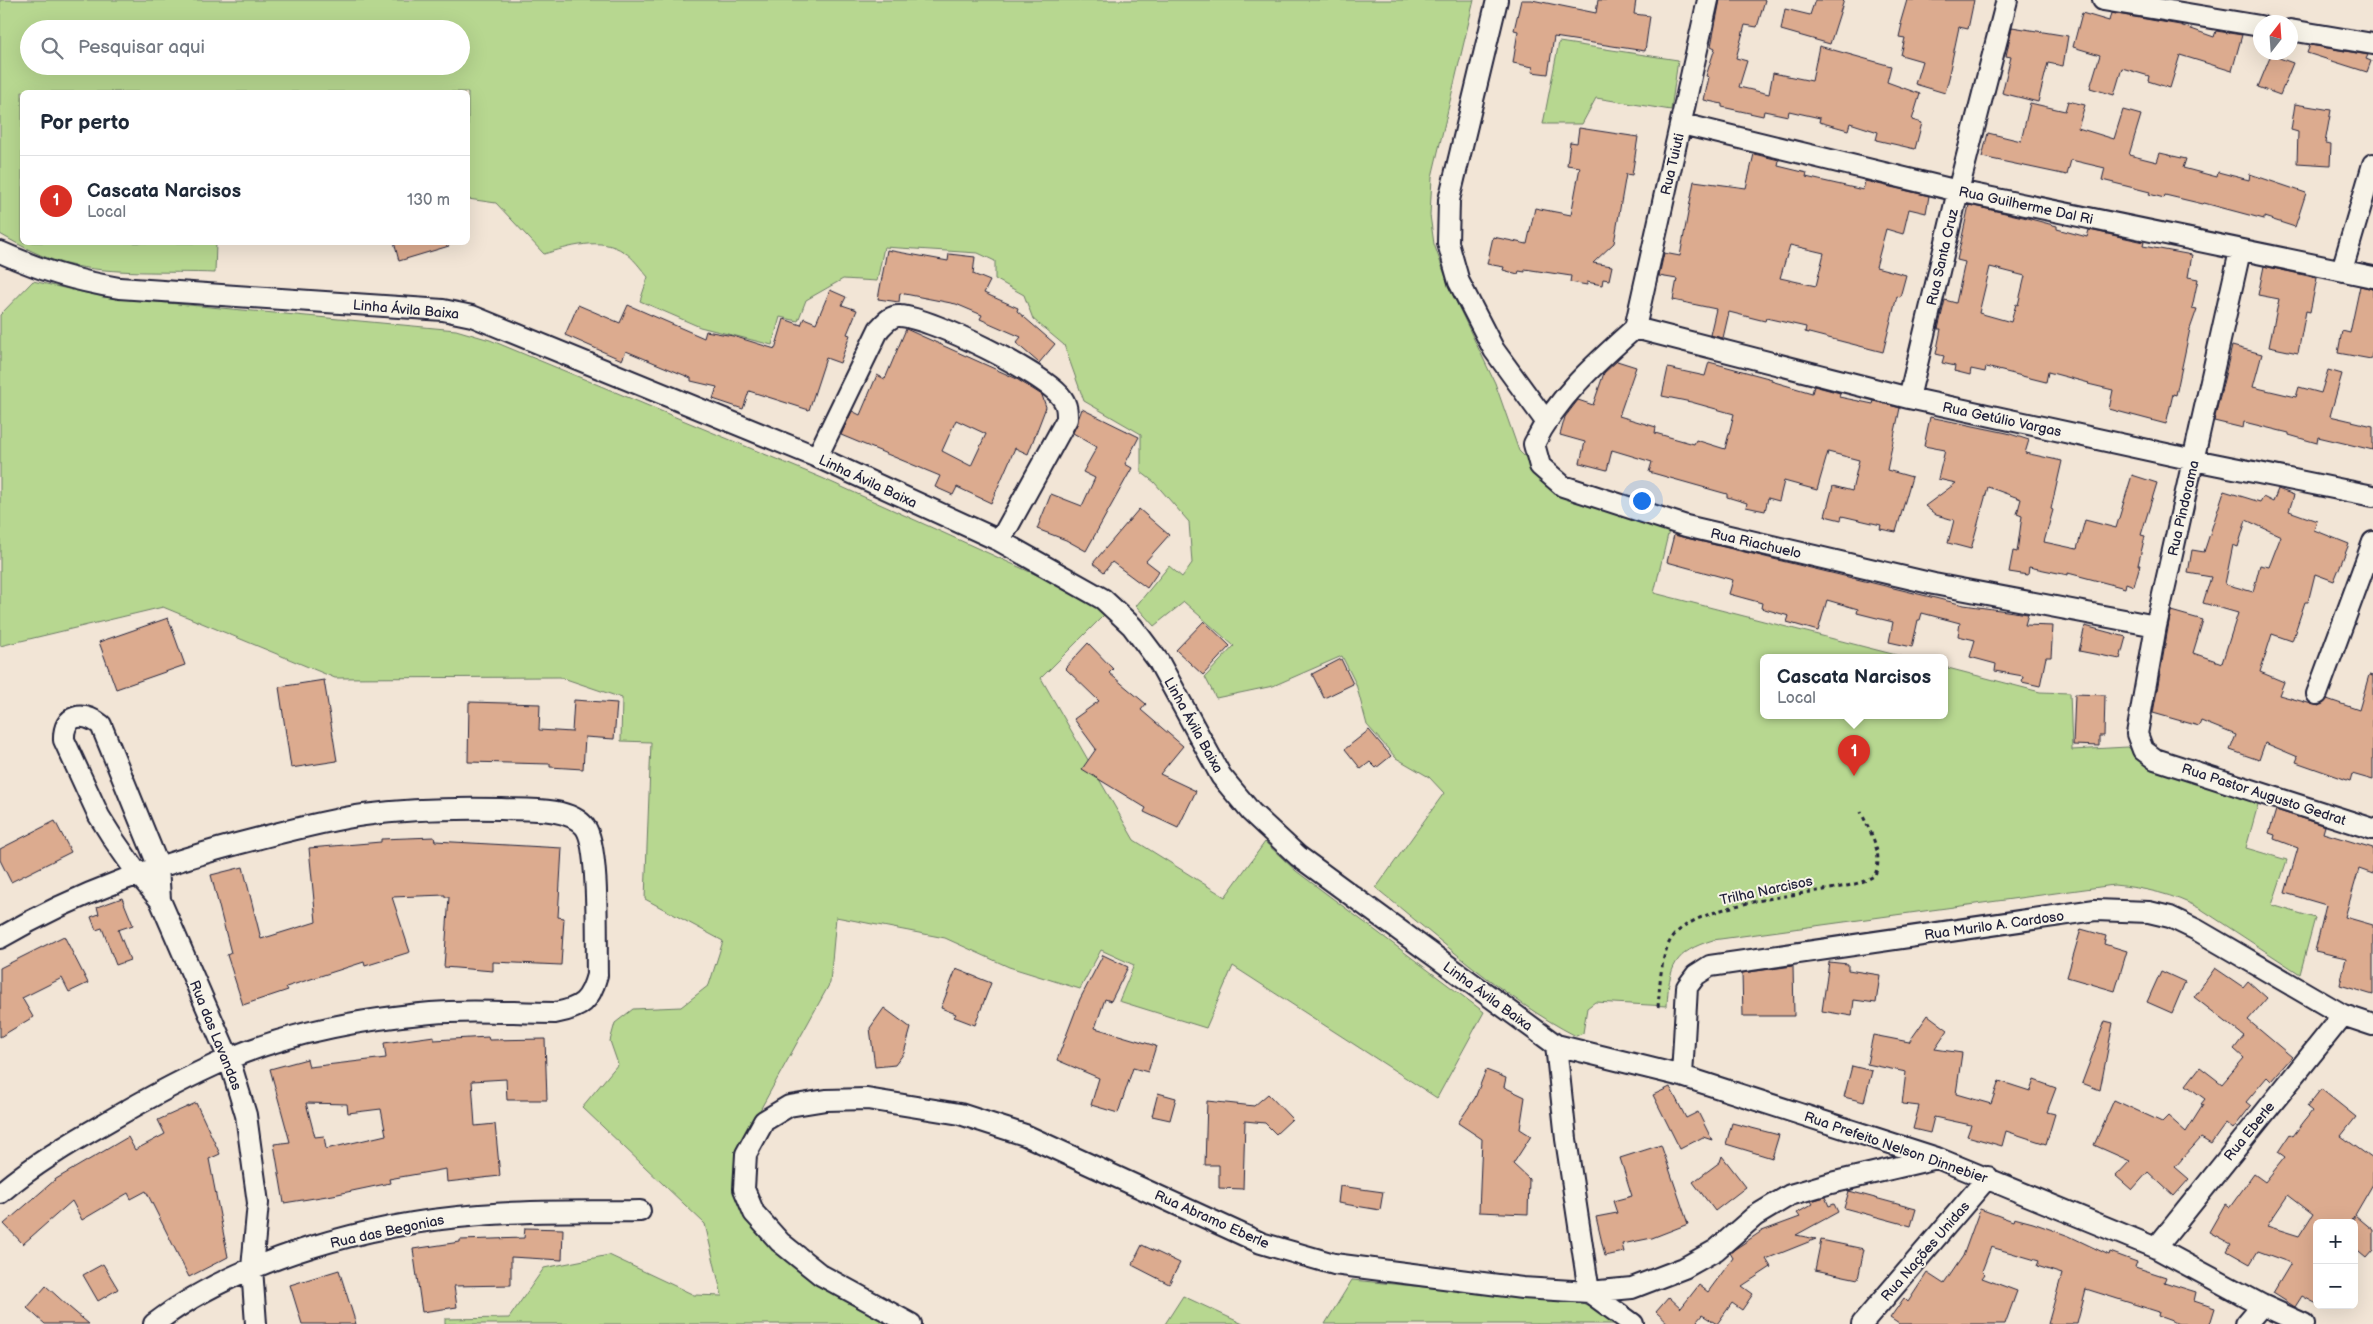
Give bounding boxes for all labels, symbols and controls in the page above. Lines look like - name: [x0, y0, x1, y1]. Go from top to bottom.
- north arrow: [2253, 15, 2298, 60]
- search box: [20, 20, 470, 75]
- icon: search: [38, 34, 66, 62]
- text: Pesquisar aqui: [78, 36, 205, 59]
- text: Por perto: [40, 110, 130, 135]
- street label: Rua Tuiuti: [1657, 132, 1688, 197]
- text: Cascata Narcisos: [87, 180, 241, 203]
- street label: Rua Guilherme Dal Ri: [1957, 183, 2095, 228]
- text: 1: [53, 191, 59, 210]
- text: 130 m: [407, 191, 450, 210]
- text: Local: [87, 203, 126, 222]
- street label: Rua Santa Cruz: [1923, 207, 1962, 307]
- street label: Linha Ávila Baixa: [352, 295, 460, 323]
- street label: Rua Getúlio Vargas: [1941, 399, 2063, 440]
- street label: Linha Ávila Baixa: [816, 450, 920, 512]
- street label: Rua Pindorama: [2164, 459, 2203, 558]
- your location: [1629, 488, 1655, 514]
- street label: Rua Riachuelo: [1709, 525, 1803, 562]
- popup: [1760, 654, 1948, 719]
- text: Cascata Narcisos: [1777, 666, 1931, 689]
- street label: Linha Ávila Baixa: [1160, 674, 1228, 776]
- text: Local: [1777, 689, 1816, 708]
- pin: 1: [1838, 735, 1870, 776]
- street label: Rua Pastor Augusto Gedrat: [2180, 760, 2349, 829]
- street label: Trilha Narcisos: [1718, 872, 1814, 909]
- street label: Rua Murilo A. Cardoso: [1923, 907, 2065, 944]
- street label: Linha Ávila Baixa: [1440, 957, 1536, 1035]
- street label: Rua das Lavandas: [186, 978, 245, 1093]
- street label: Rua Eberle: [2220, 1098, 2278, 1164]
- street label: Rua Prefeito Nelson Dinnebier: [1802, 1108, 1991, 1187]
- street label: Rua Abramo Eberle: [1152, 1187, 1272, 1252]
- street label: Rua Nações Unidas: [1877, 1198, 1973, 1305]
- street label: Rua das Begonias: [329, 1211, 446, 1252]
- map controls: [2313, 1219, 2358, 1309]
- button: +: [2313, 1219, 2358, 1264]
- button: −: [2313, 1264, 2358, 1309]

